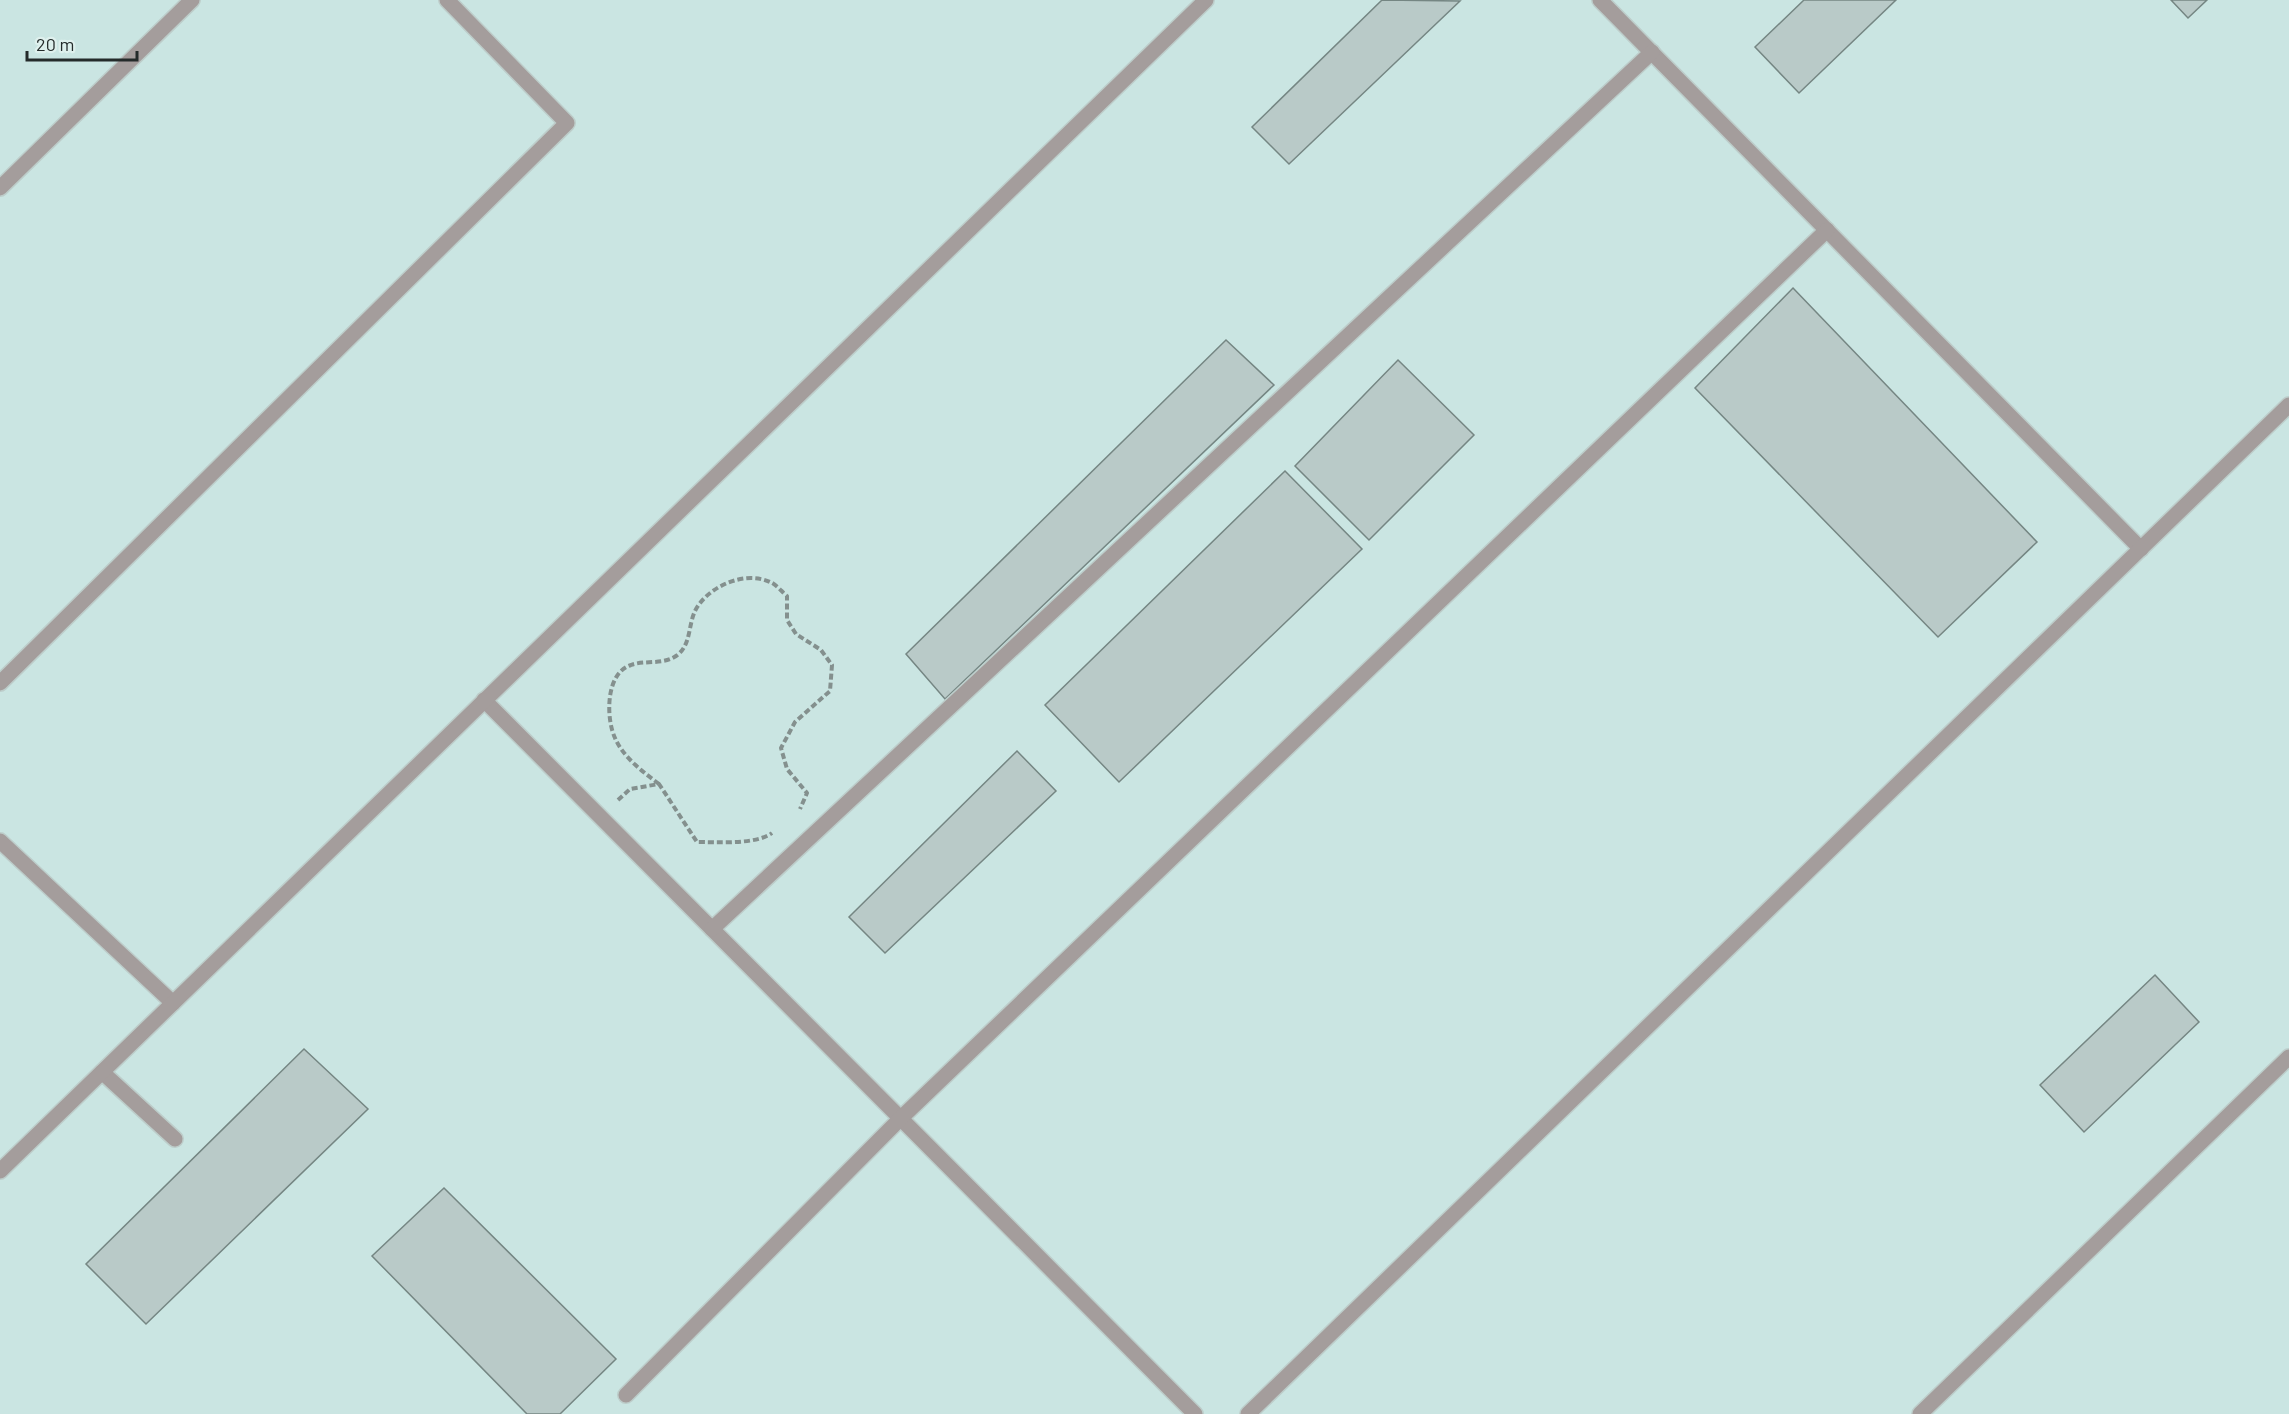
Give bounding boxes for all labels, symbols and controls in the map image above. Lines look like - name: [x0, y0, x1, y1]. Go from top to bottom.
- scale bar: [27, 24, 136, 62]
- text: 20 m: [36, 33, 74, 55]

